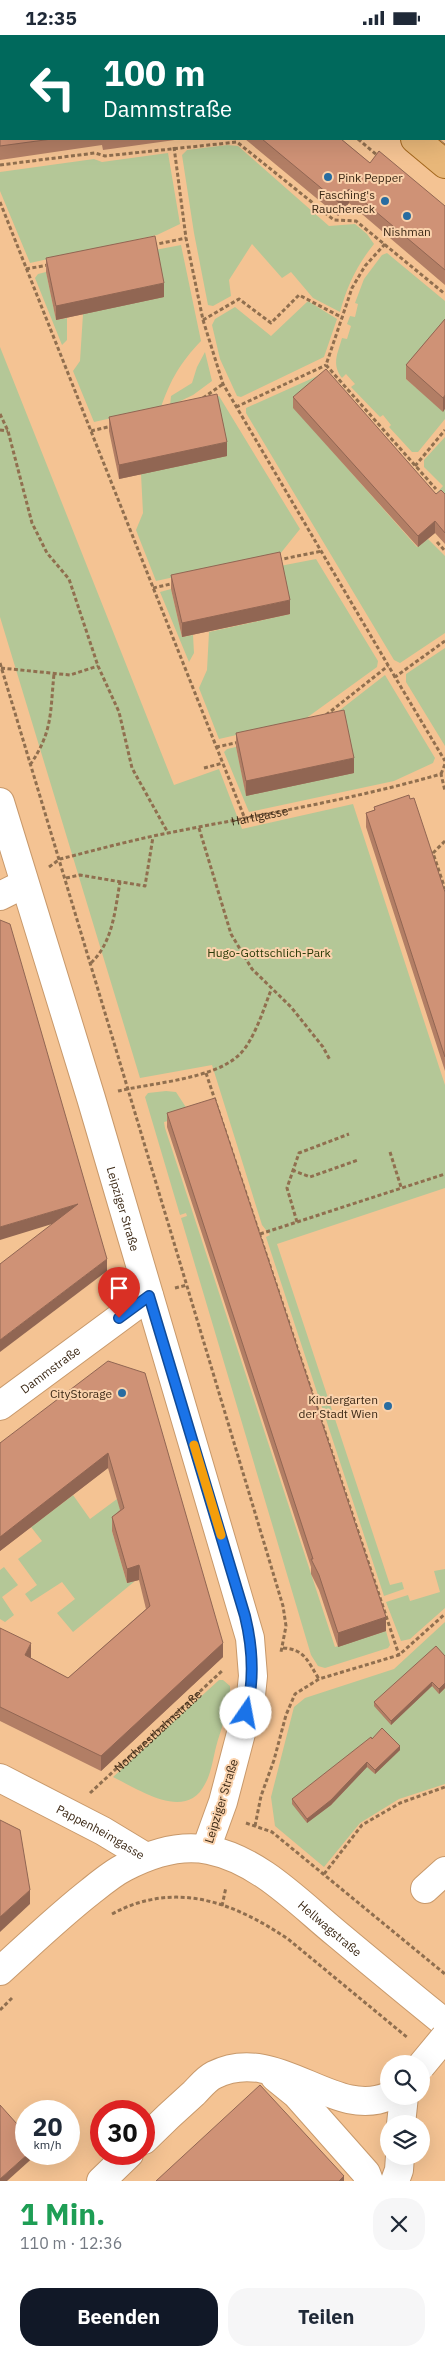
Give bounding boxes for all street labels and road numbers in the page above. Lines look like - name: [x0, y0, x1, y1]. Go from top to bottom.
- street label: Hartlgasse: [230, 802, 290, 828]
- street label: Leipziger Straße: [104, 1165, 143, 1253]
- street label: Dammstraße: [17, 1342, 83, 1396]
- street label: Nordwestbahnstraße: [110, 1686, 205, 1775]
- street label: Leipziger Straße: [201, 1757, 241, 1845]
- street label: Pappenheimgasse: [54, 1801, 148, 1862]
- street label: Hellwagstraße: [295, 1897, 365, 1959]

